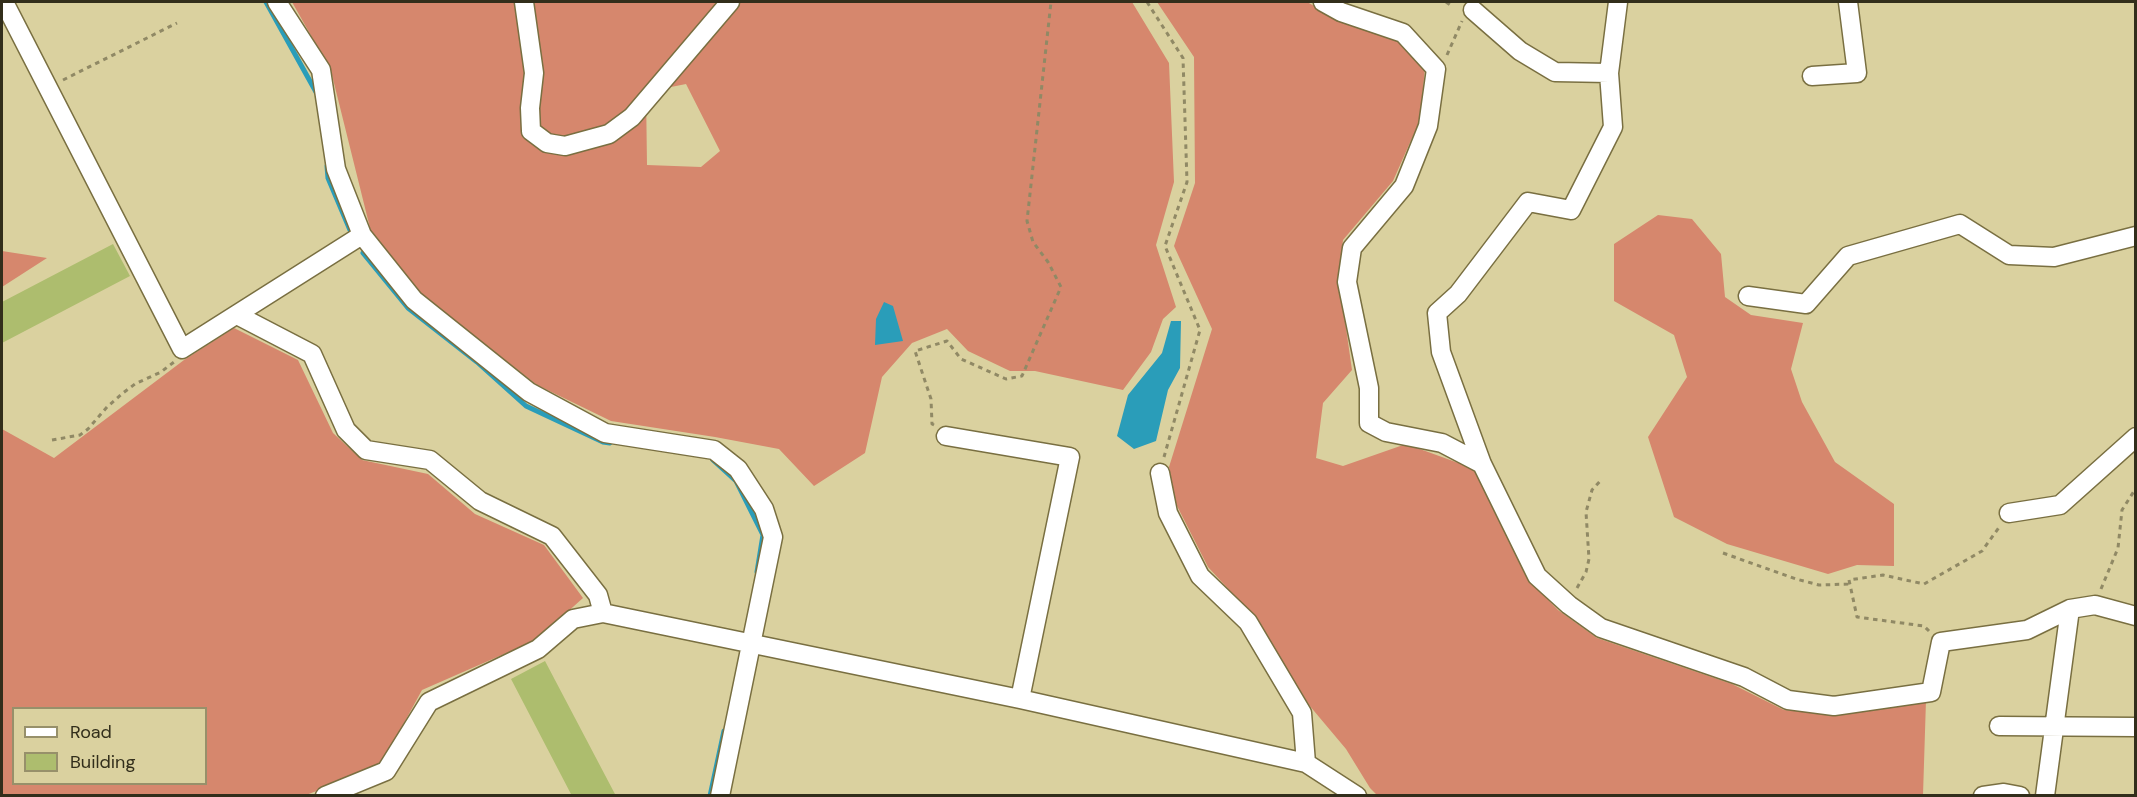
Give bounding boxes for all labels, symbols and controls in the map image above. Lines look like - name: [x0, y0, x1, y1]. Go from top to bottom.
- legend: [12, 707, 207, 785]
- text: Road: [70, 720, 112, 744]
- text: Building: [70, 750, 135, 774]

